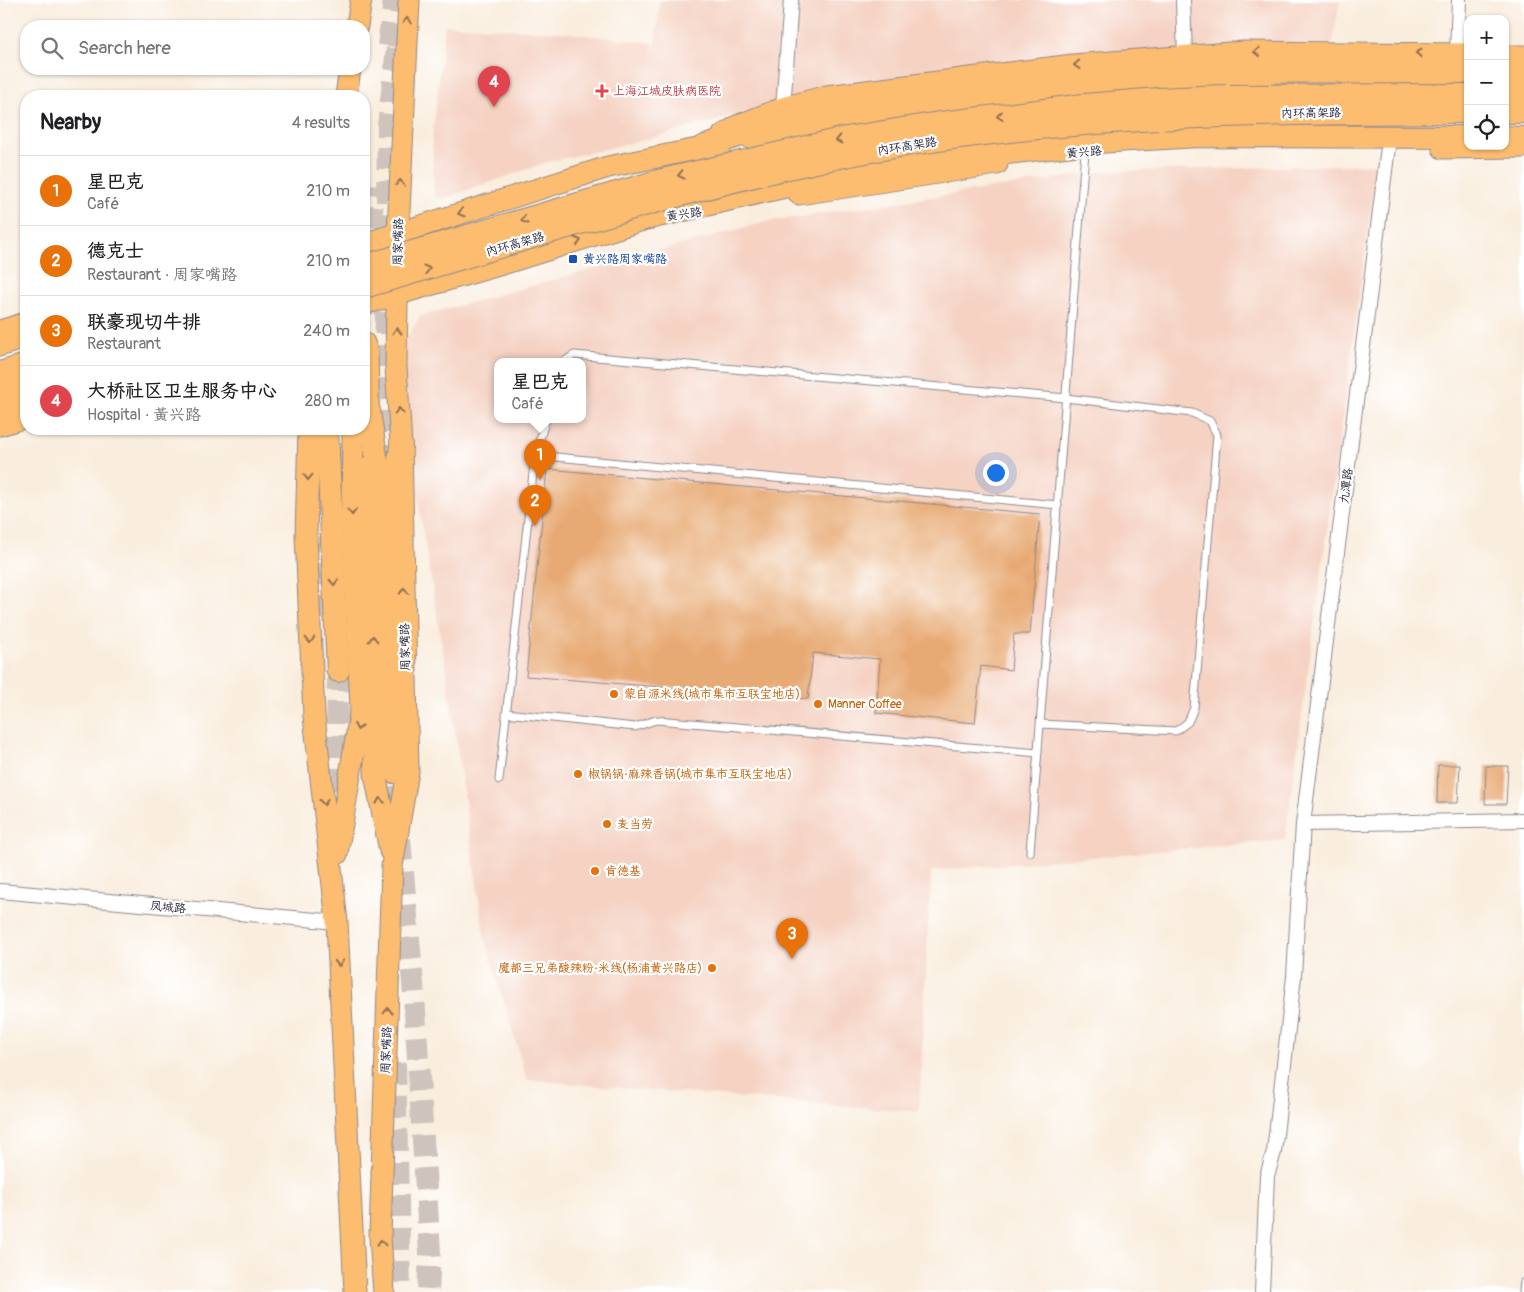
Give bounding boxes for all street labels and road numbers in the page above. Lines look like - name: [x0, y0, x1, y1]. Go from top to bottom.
- street label: 内环高架路: [1281, 105, 1341, 122]
- street label: 内环高架路: [876, 134, 938, 159]
- street label: 黄兴路: [1065, 143, 1103, 162]
- street label: 黄兴路: [665, 205, 703, 224]
- street label: 周家嘴路: [391, 218, 406, 266]
- street label: 内环高架路: [484, 229, 546, 260]
- street label: 九潭路: [1337, 467, 1356, 505]
- street label: 周家嘴路: [398, 623, 413, 671]
- street label: 凤城路: [149, 898, 187, 917]
- street label: 周家嘴路: [378, 1026, 395, 1074]

